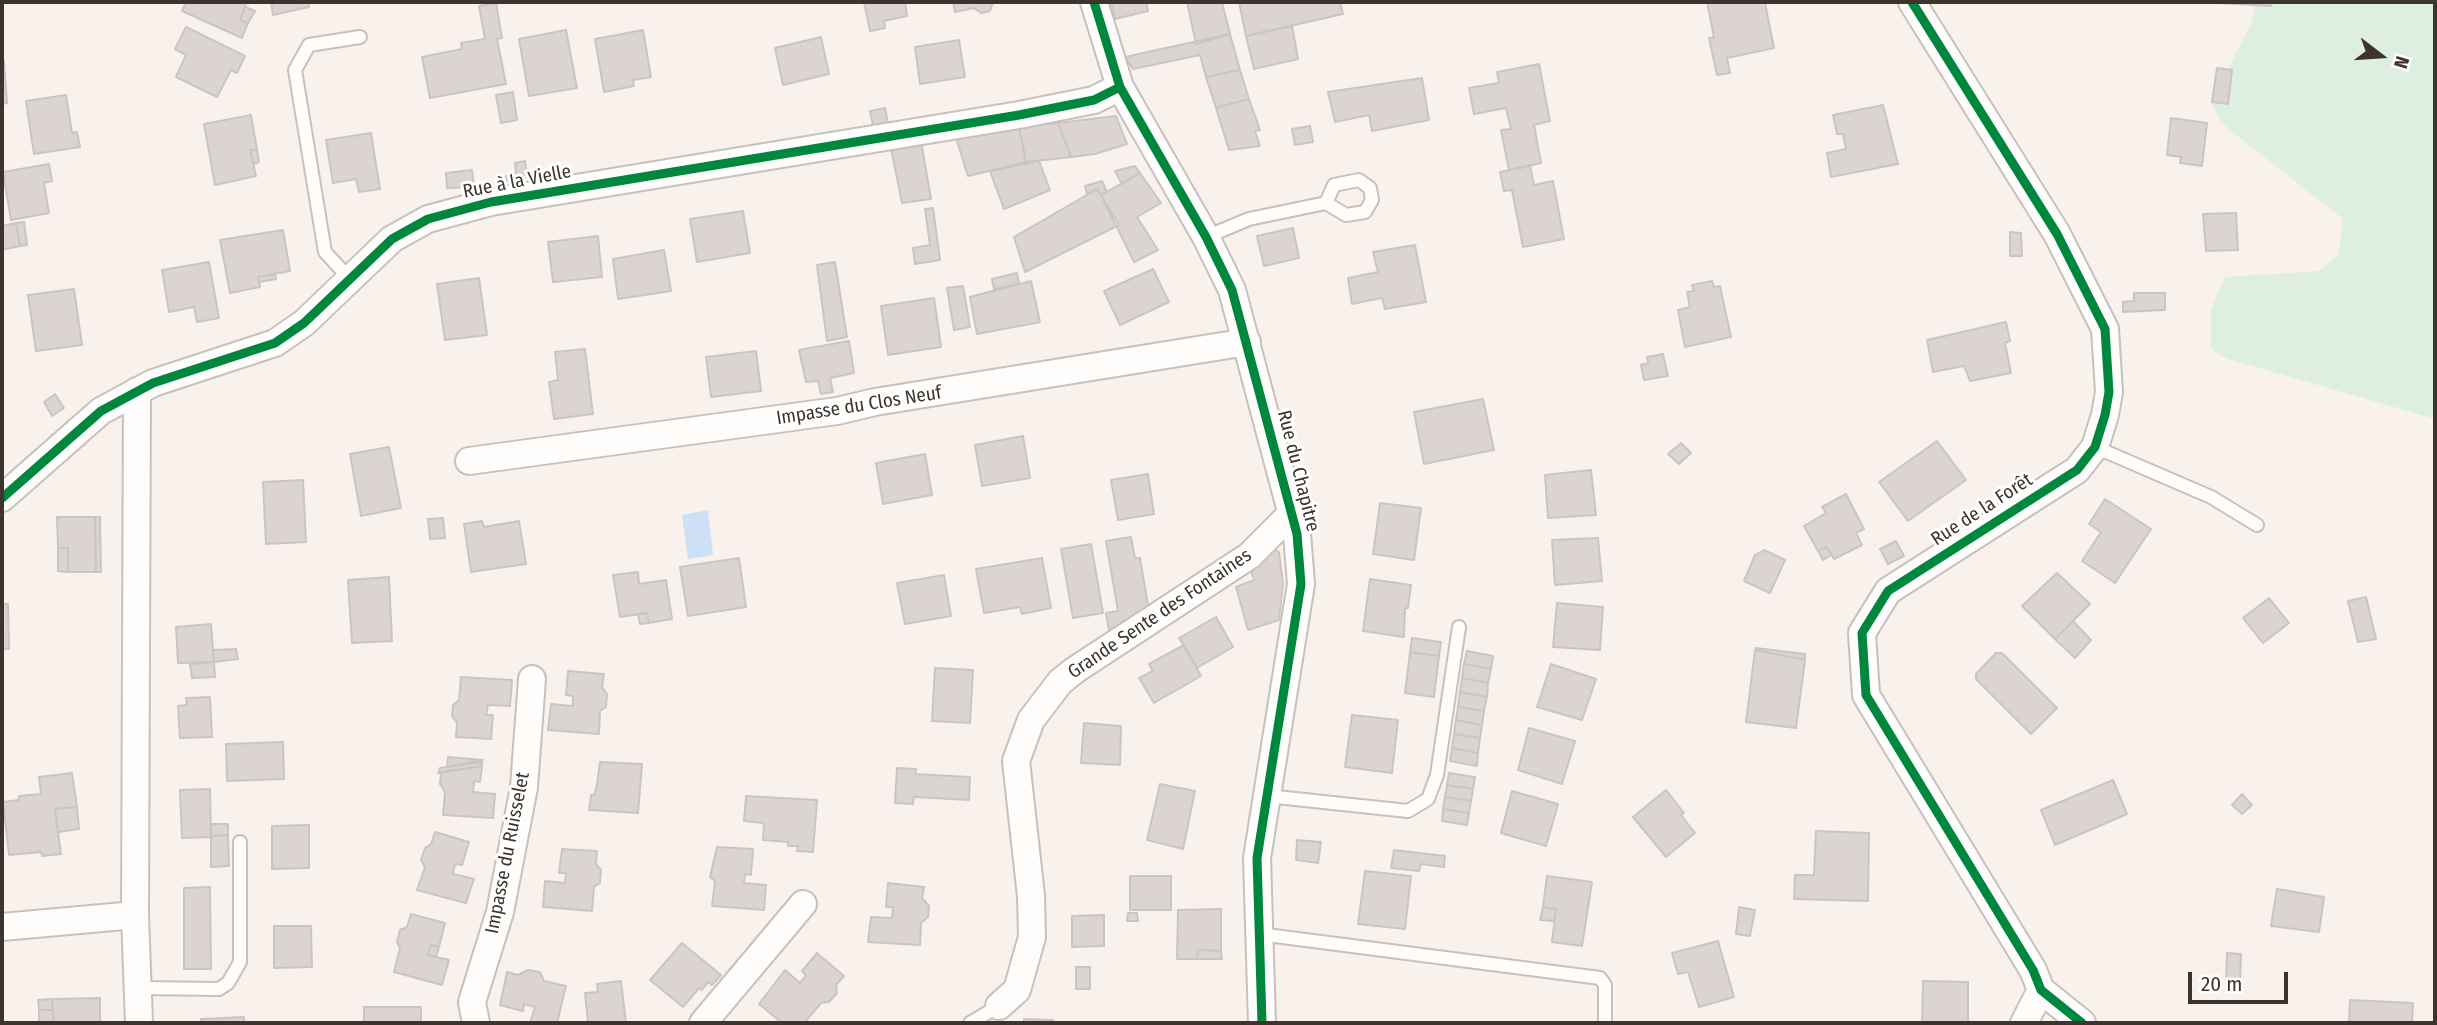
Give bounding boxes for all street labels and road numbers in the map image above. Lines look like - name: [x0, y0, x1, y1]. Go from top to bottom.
- street label: Rue à la Vielle: [461, 160, 573, 204]
- street label: Impasse du Clos Neuf: [775, 382, 943, 430]
- street label: Rue du Chapitre: [1272, 408, 1324, 534]
- street label: Rue de la Forêt: [1927, 469, 2037, 551]
- street label: Grande Sente des Fontaines: [1064, 544, 1256, 684]
- street label: Impasse du Ruisselet: [481, 770, 535, 936]

